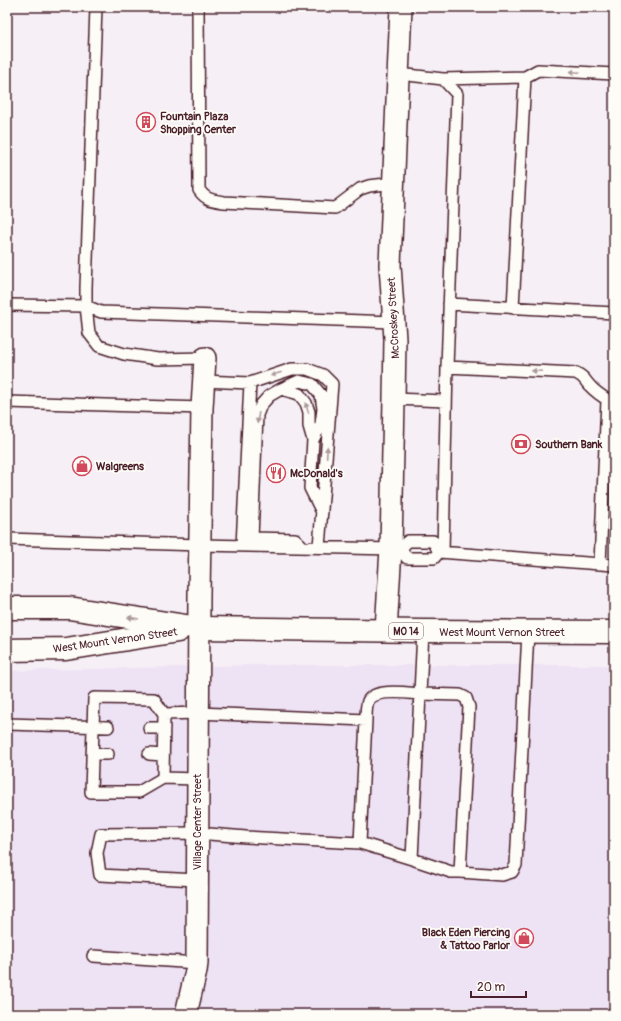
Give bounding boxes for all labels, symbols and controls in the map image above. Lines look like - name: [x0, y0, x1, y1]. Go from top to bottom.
- one-way arrow: [569, 68, 581, 75]
- place label: Fountain Plaza Shopping Center: [160, 110, 237, 136]
- building icon: Fountain Plaza Shopping Center: [135, 111, 157, 133]
- street label: McCroskey Street: [385, 276, 402, 359]
- one-way arrow: [530, 368, 543, 374]
- one-way arrow: [270, 371, 282, 377]
- one-way arrow: [304, 401, 310, 413]
- one-way arrow: [255, 412, 261, 424]
- bank icon: Southern Bank: [510, 433, 532, 455]
- place label: Southern Bank: [535, 438, 603, 451]
- one-way arrow: [323, 446, 330, 458]
- shop icon: Walgreens: [71, 455, 93, 477]
- place label: Walgreens: [96, 460, 144, 473]
- restaurant icon: McDonald's: [265, 462, 287, 484]
- place label: McDonald's: [290, 467, 343, 480]
- one-way arrow: [126, 615, 139, 621]
- road number: MO 14: [389, 623, 423, 639]
- street label: West Mount Vernon Street: [52, 625, 179, 656]
- street label: West Mount Vernon Street: [439, 626, 565, 639]
- street label: Village Center Street: [191, 773, 204, 870]
- place label: Black Eden Piercing & Tattoo Parlor: [422, 926, 511, 952]
- shop icon: Black Eden Piercing & Tattoo Parlor: [513, 927, 535, 949]
- scale bar: [471, 973, 526, 999]
- text: 20 m: [477, 980, 506, 995]

